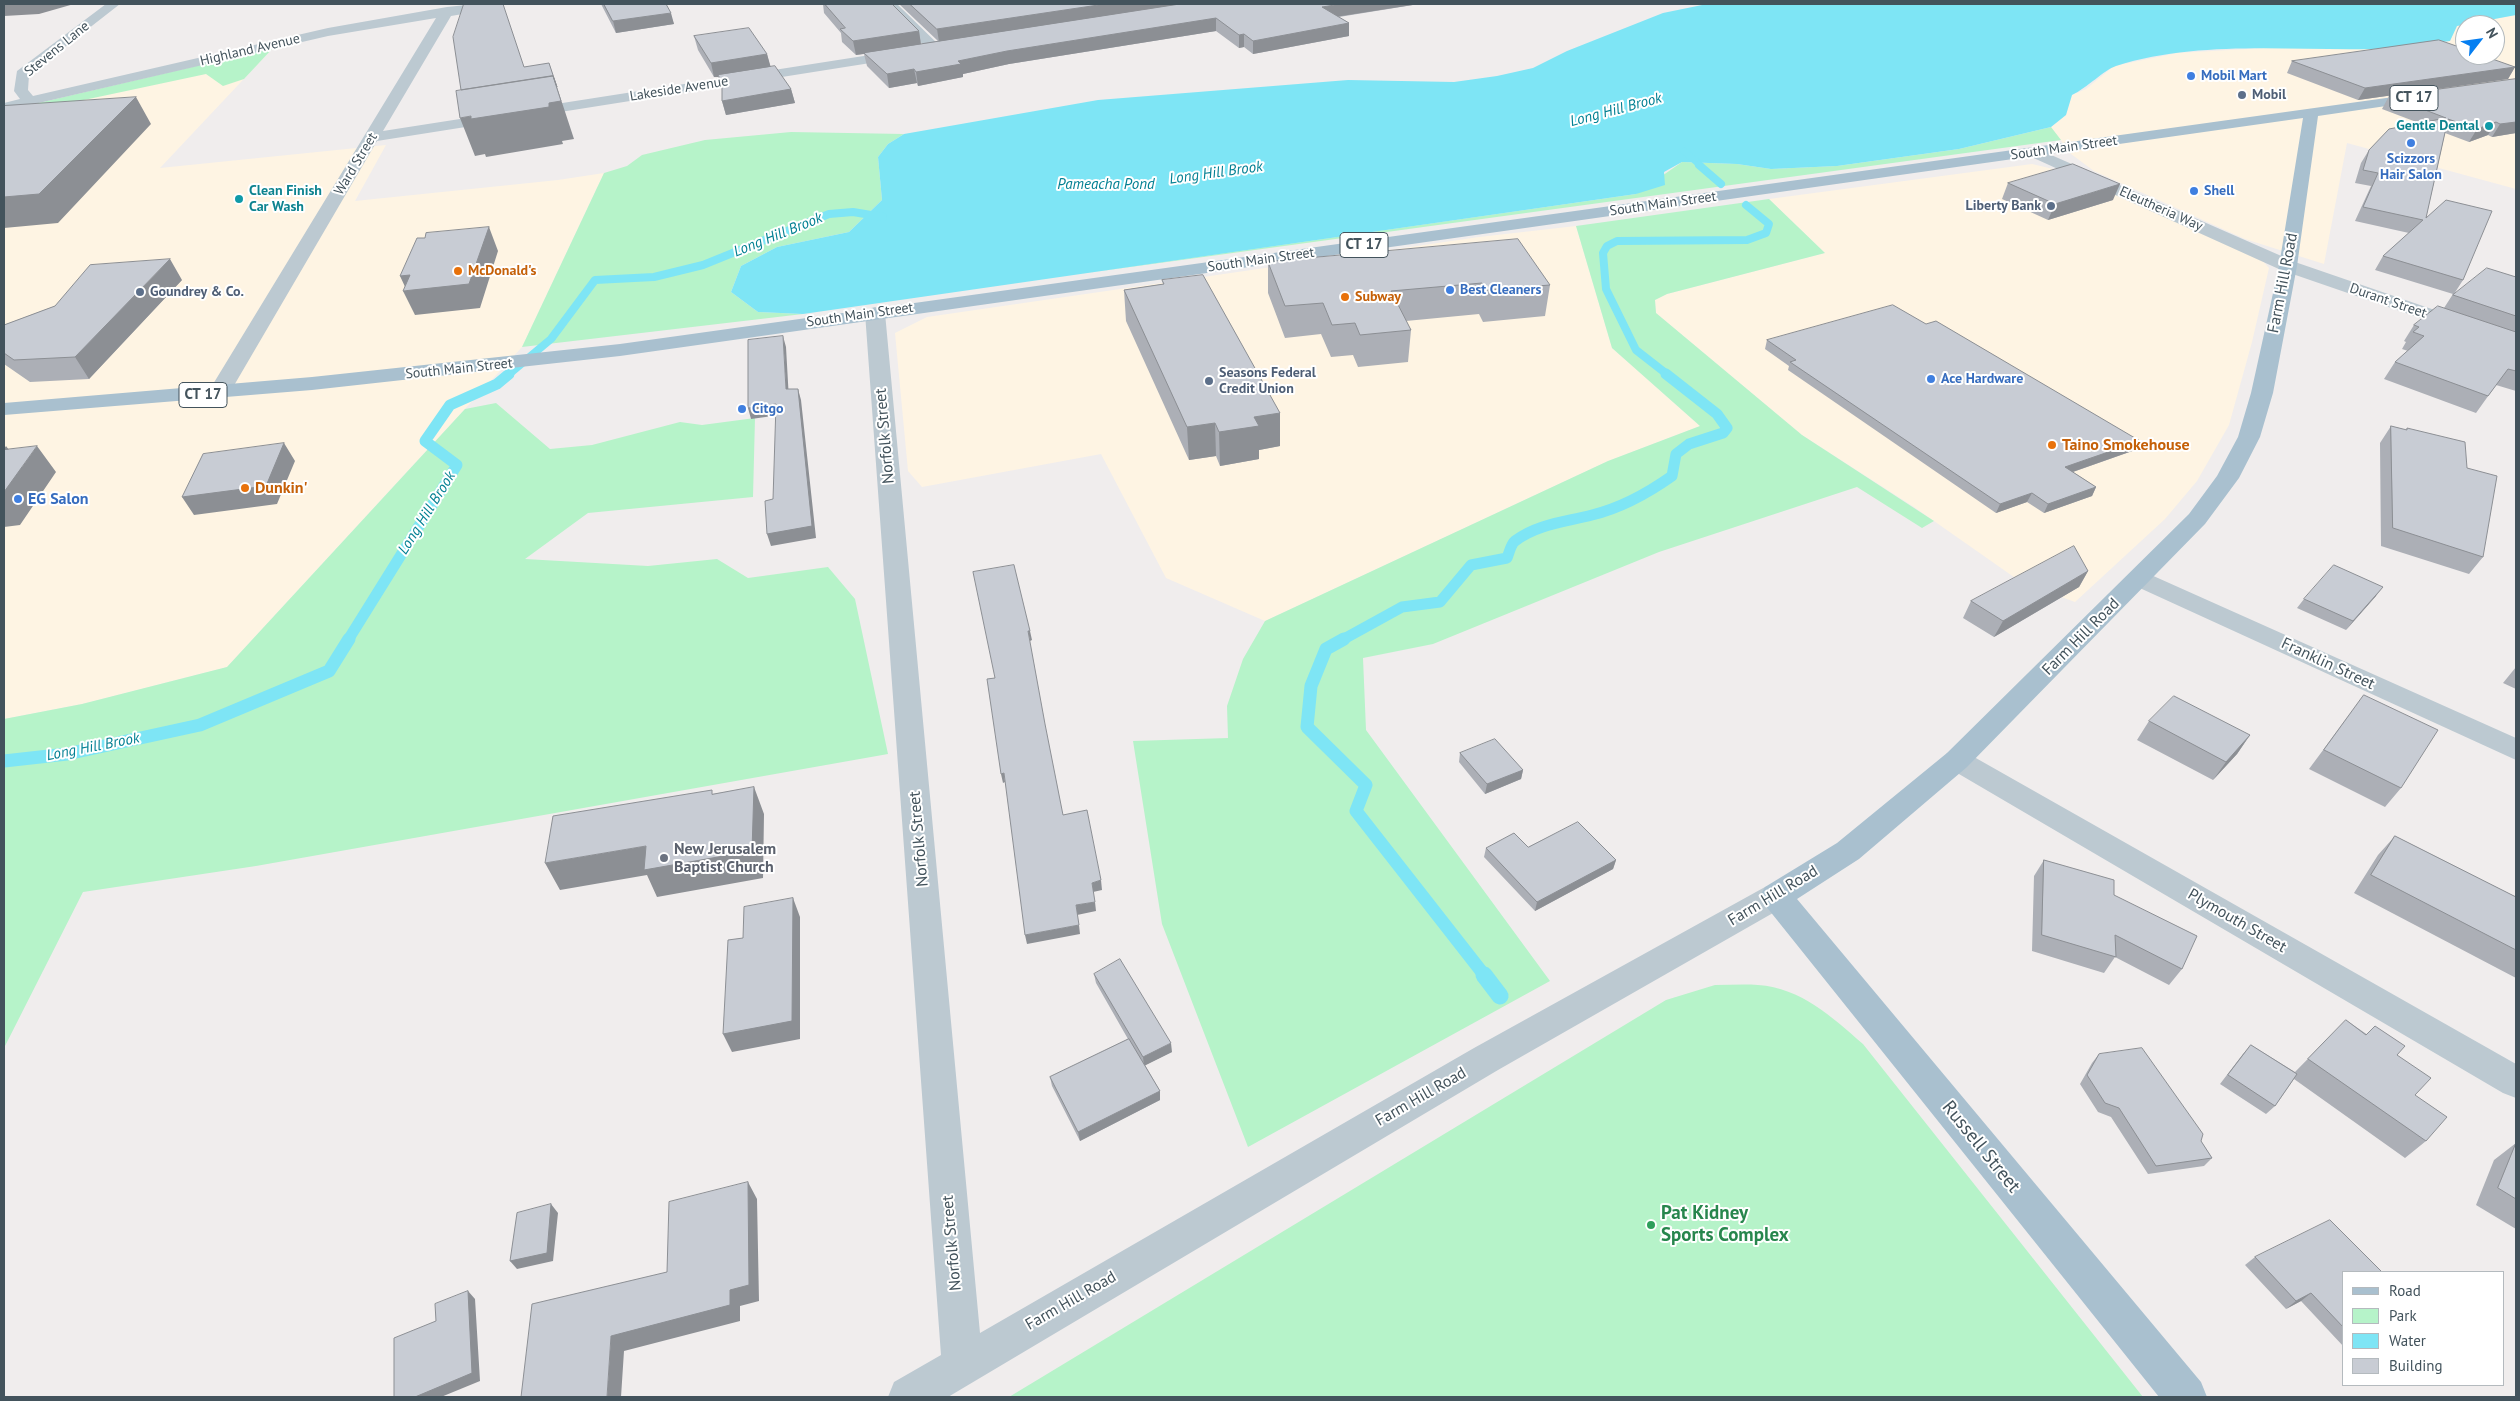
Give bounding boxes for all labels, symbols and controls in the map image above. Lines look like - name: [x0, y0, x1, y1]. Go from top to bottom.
- north arrow: [2455, 15, 2505, 65]
- street label: Stevens Lane: [21, 18, 93, 80]
- text: N: [2482, 25, 2502, 41]
- street label: Highland Avenue: [198, 30, 302, 70]
- place label: Mobil Mart: [2201, 68, 2267, 84]
- marker: Mobil Mart: [2185, 70, 2197, 82]
- street label: Lakeside Avenue: [629, 73, 729, 105]
- road number: CT 17: [2390, 86, 2438, 110]
- place label: Mobil: [2252, 87, 2286, 103]
- water label: Long Hill Brook: [1568, 89, 1664, 131]
- marker: Mobil: [2236, 89, 2248, 101]
- place label: Gentle Dental: [2396, 118, 2479, 134]
- marker: Gentle Dental: [2483, 120, 2495, 132]
- street label: Ward Street: [331, 130, 381, 198]
- street label: South Main Street: [2010, 132, 2118, 164]
- marker: Scizzors Hair Salon: [2405, 137, 2417, 149]
- place label: Scizzors Hair Salon: [2380, 151, 2442, 184]
- water label: Long Hill Brook: [1168, 158, 1264, 188]
- water label: Pameacha Pond: [1057, 176, 1155, 194]
- place label: Clean Finish Car Wash: [249, 183, 322, 216]
- street label: Eleutheria Way: [2117, 183, 2205, 235]
- place label: Shell: [2204, 183, 2234, 199]
- marker: Shell: [2188, 185, 2200, 197]
- street label: South Main Street: [1609, 188, 1717, 220]
- marker: Clean Finish Car Wash: [233, 193, 245, 205]
- place label: Liberty Bank: [1966, 198, 2041, 214]
- marker: Liberty Bank: [2045, 200, 2057, 212]
- water label: Long Hill Brook: [731, 209, 825, 261]
- street label: Farm Hill Road: [2264, 231, 2302, 335]
- road number: CT 17: [1340, 232, 1388, 258]
- street label: South Main Street: [1207, 244, 1315, 276]
- place label: McDonald's: [468, 263, 537, 279]
- marker: McDonald's: [452, 265, 464, 277]
- street label: Durant Street: [2347, 280, 2429, 322]
- place label: Best Cleaners: [1460, 282, 1541, 298]
- place label: Goundrey & Co.: [150, 284, 244, 300]
- marker: Best Cleaners: [1444, 284, 1456, 296]
- marker: Goundrey & Co.: [134, 286, 146, 298]
- place label: Subway: [1355, 289, 1401, 305]
- marker: Subway: [1339, 291, 1351, 303]
- street label: South Main Street: [806, 299, 914, 331]
- street label: South Main Street: [405, 355, 513, 383]
- place label: Seasons Federal Credit Union: [1219, 365, 1316, 398]
- place label: Ace Hardware: [1941, 371, 2023, 387]
- marker: Ace Hardware: [1925, 373, 1937, 385]
- marker: Seasons Federal Credit Union: [1203, 375, 1215, 387]
- road number: CT 17: [179, 382, 227, 408]
- street label: Norfolk Street: [871, 387, 899, 485]
- place label: Citgo: [752, 401, 783, 417]
- marker: Citgo: [736, 403, 748, 415]
- place label: Taino Smokehouse: [2062, 435, 2190, 455]
- marker: Taino Smokehouse: [2046, 439, 2058, 451]
- water label: Long Hill Brook: [394, 468, 460, 558]
- place label: Dunkin': [255, 478, 308, 498]
- marker: Dunkin': [239, 482, 251, 494]
- place label: EG Salon: [28, 489, 89, 509]
- marker: EG Salon: [12, 493, 24, 505]
- street label: Farm Hill Road: [2038, 594, 2124, 680]
- street label: Franklin Street: [2278, 634, 2378, 694]
- water label: Long Hill Brook: [45, 729, 141, 765]
- street label: Norfolk Street: [905, 790, 933, 888]
- place label: New Jerusalem Baptist Church: [674, 839, 776, 877]
- marker: New Jerusalem Baptist Church: [658, 852, 670, 864]
- street label: Farm Hill Road: [1725, 862, 1821, 930]
- street label: Plymouth Street: [2184, 885, 2290, 957]
- street label: Farm Hill Road: [1372, 1063, 1470, 1131]
- street label: Russell Street: [1937, 1096, 2025, 1198]
- street label: Norfolk Street: [938, 1194, 966, 1292]
- place label: Pat Kidney Sports Complex: [1661, 1203, 1789, 1247]
- marker: Pat Kidney Sports Complex: [1645, 1219, 1657, 1231]
- street label: Farm Hill Road: [1022, 1267, 1120, 1335]
- legend: [2342, 1271, 2505, 1386]
- text: Road: [2389, 1281, 2421, 1300]
- text: Park: [2389, 1306, 2417, 1325]
- text: Water: [2389, 1331, 2426, 1350]
- text: Building: [2389, 1356, 2443, 1375]

